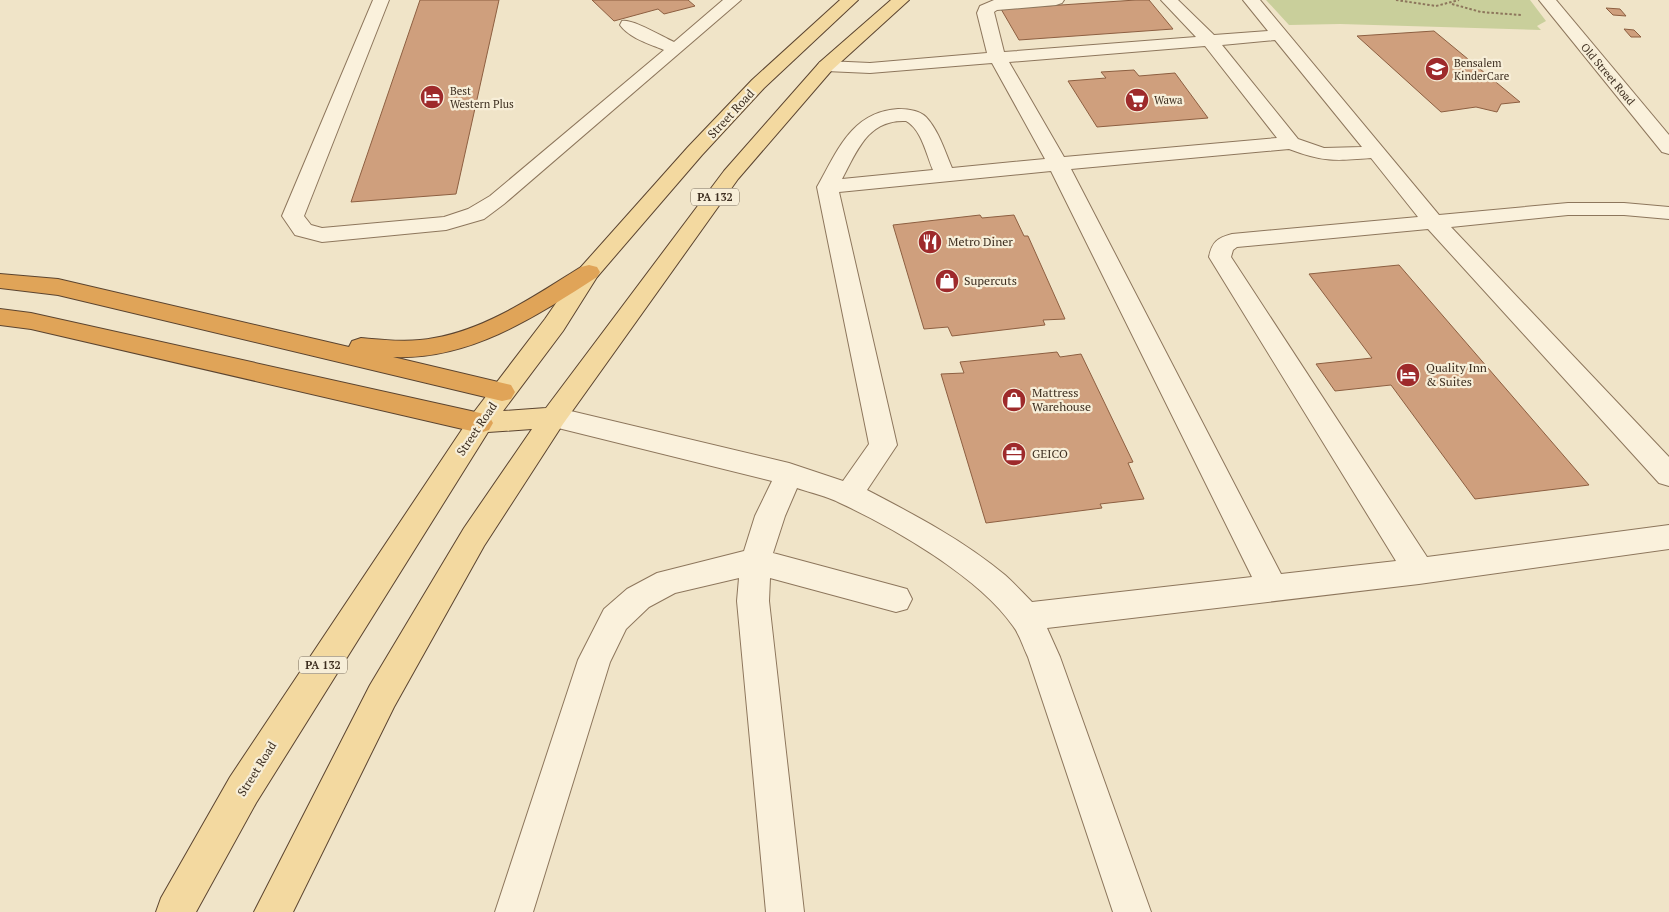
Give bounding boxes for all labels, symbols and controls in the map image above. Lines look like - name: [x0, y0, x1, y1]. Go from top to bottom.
- street label: Old Street Road: [1578, 40, 1638, 108]
- school or university icon: Bensalem KinderCare: [1424, 56, 1450, 82]
- place label: Bensalem KinderCare: [1454, 56, 1510, 83]
- hotel icon: Best Western Plus: [419, 84, 445, 110]
- place label: Best Western Plus: [450, 84, 514, 111]
- street label: Street Road: [704, 86, 757, 141]
- supermarket icon: Wawa: [1124, 87, 1150, 113]
- place label: Wawa: [1154, 93, 1183, 107]
- road number: PA 132: [691, 188, 739, 206]
- restaurant icon: Metro Diner: [917, 229, 943, 255]
- place label: Metro Diner: [948, 234, 1013, 249]
- shop icon: Supercuts: [934, 268, 960, 294]
- place label: Supercuts: [964, 273, 1017, 288]
- place label: Quality Inn & Suites: [1426, 360, 1487, 389]
- hotel icon: Quality Inn & Suites: [1395, 362, 1421, 388]
- place label: Mattress Warehouse: [1032, 385, 1091, 414]
- shop icon: Mattress Warehouse: [1001, 387, 1027, 413]
- street label: Street Road: [453, 399, 500, 458]
- office icon: GEICO: [1001, 441, 1027, 467]
- place label: GEICO: [1032, 446, 1068, 461]
- road number: PA 132: [299, 656, 347, 674]
- street label: Street Road: [234, 738, 279, 799]

